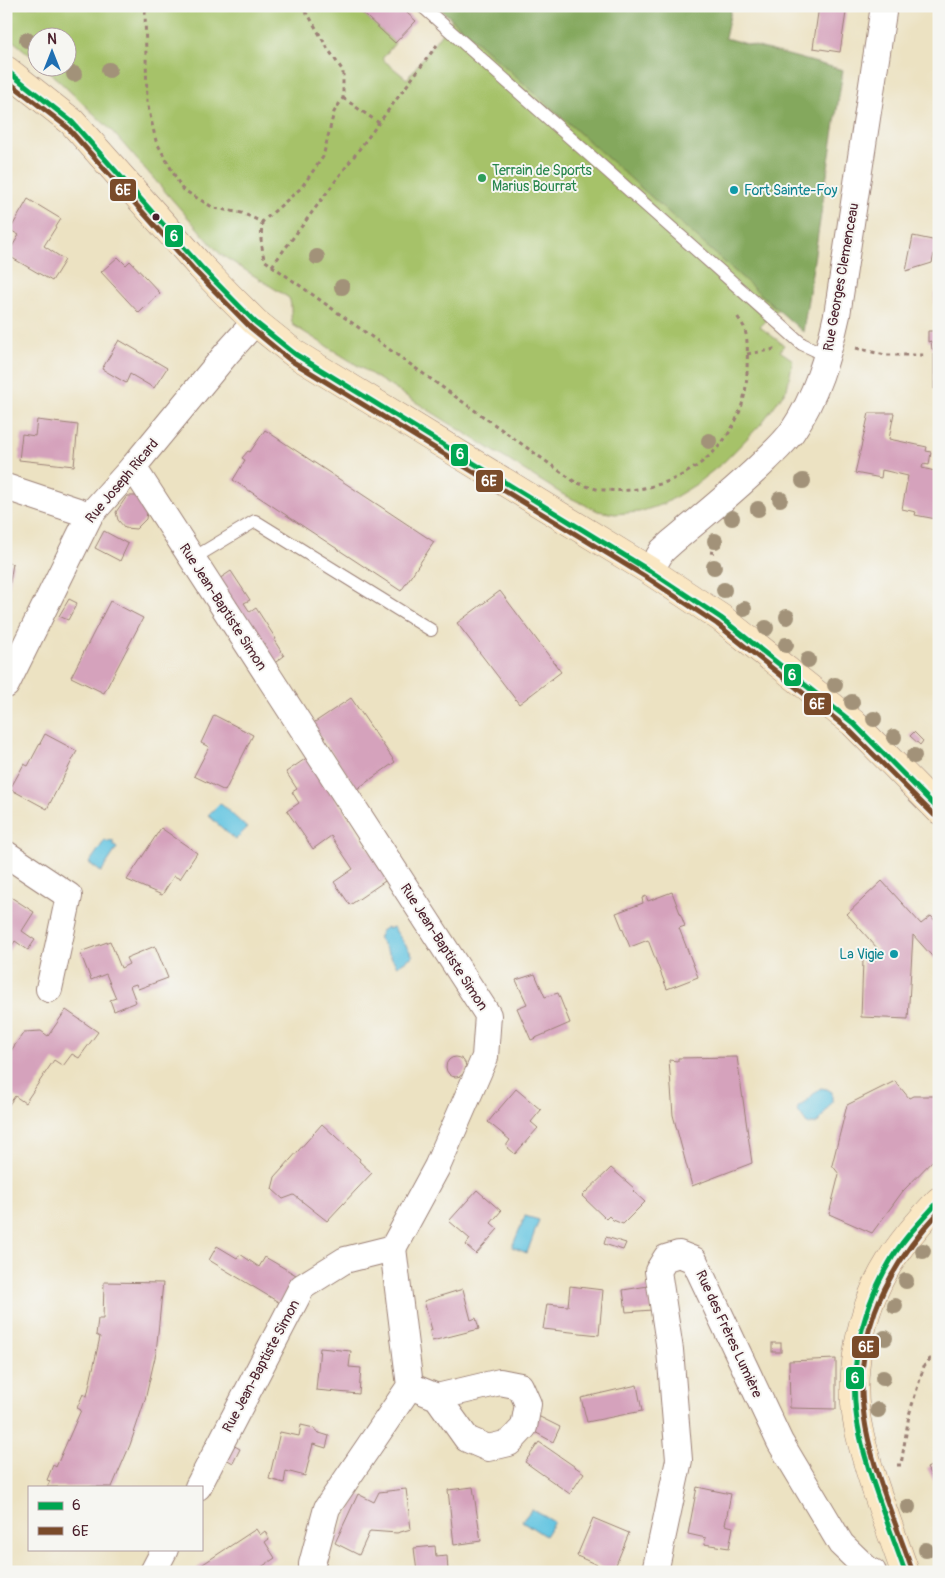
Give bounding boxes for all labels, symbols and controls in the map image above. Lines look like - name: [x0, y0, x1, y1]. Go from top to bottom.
- north arrow: [28, 28, 78, 78]
- text: N: [47, 31, 57, 48]
- place label: Terrain de Sports Marius Bourrat: [492, 162, 593, 195]
- marker: Terrain de Sports Marius Bourrat: [476, 172, 488, 184]
- line badge: 6E: [109, 178, 137, 202]
- text: 6E: [115, 182, 131, 199]
- place label: Fort Sainte-Foy: [744, 182, 837, 199]
- marker: Fort Sainte-Foy: [728, 184, 740, 196]
- street label: Rue Georges Clemenceau: [820, 202, 862, 352]
- unlabelled marker: [151, 212, 161, 222]
- line badge: 6: [164, 224, 184, 248]
- text: 6: [170, 228, 178, 245]
- street label: Rue Joseph Ricard: [82, 435, 162, 526]
- line badge: 6: [450, 443, 469, 467]
- text: 6: [456, 446, 464, 463]
- line badge: 6E: [475, 469, 504, 493]
- text: 6E: [481, 473, 497, 490]
- street label: Rue Jean-Baptiste Simon: [176, 540, 270, 674]
- line badge: 6: [783, 663, 802, 687]
- text: 6: [788, 667, 796, 684]
- line badge: 6E: [803, 692, 832, 716]
- text: 6E: [809, 696, 825, 713]
- street label: Rue Jean-Baptiste Simon: [397, 880, 491, 1014]
- place label: La Vigie: [839, 946, 884, 963]
- marker: La Vigie: [888, 948, 900, 960]
- street label: Rue des Frères Lumière: [692, 1268, 766, 1400]
- street label: Rue Jean-Baptiste Simon: [219, 1297, 303, 1435]
- line badge: 6E: [851, 1335, 880, 1359]
- text: 6E: [858, 1339, 874, 1356]
- line badge: 6: [845, 1366, 865, 1390]
- text: 6: [851, 1370, 859, 1387]
- legend: [28, 1486, 202, 1550]
- text: 6: [72, 1496, 81, 1515]
- text: 6E: [72, 1522, 89, 1541]

